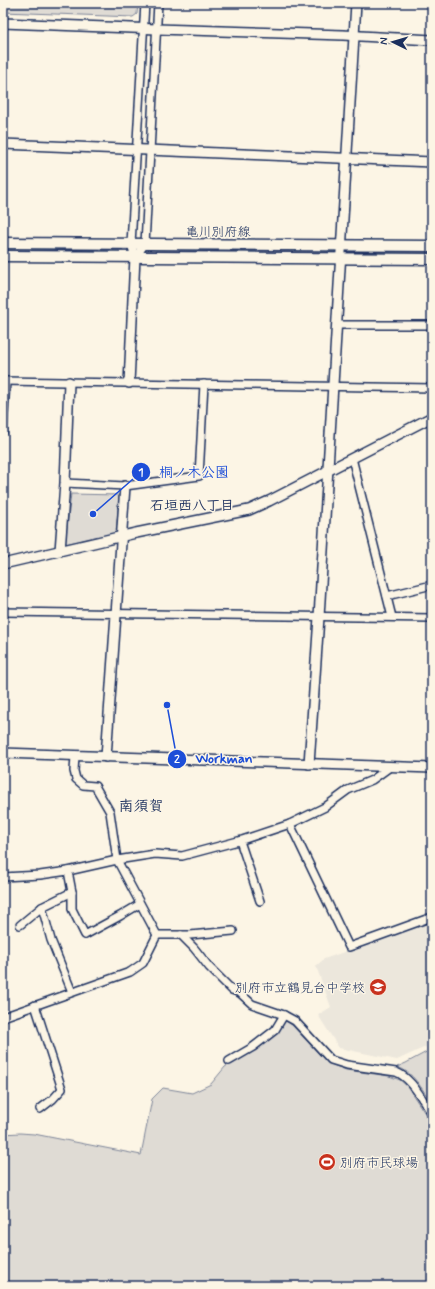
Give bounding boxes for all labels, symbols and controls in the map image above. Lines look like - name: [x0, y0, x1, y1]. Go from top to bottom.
- north arrow: [373, 22, 413, 62]
- text: N: [377, 37, 391, 45]
- street label: 亀川別府線: [185, 224, 251, 241]
- callout: 桐ノ木公園: [131, 459, 237, 485]
- text: 桐ノ木公園: [159, 464, 229, 482]
- text: 1: [138, 465, 144, 481]
- district label: 石垣西八丁目: [150, 497, 234, 515]
- callout: Workman: [167, 746, 260, 772]
- text: Workman: [194, 750, 253, 768]
- text: 2: [174, 752, 180, 768]
- district label: 南須賀: [118, 797, 164, 817]
- school or university icon: 別府市立鶴見台中学校: [368, 977, 388, 997]
- place label: 別府市立鶴見台中学校: [235, 980, 365, 997]
- sports icon: 別府市民球場: [317, 1152, 337, 1172]
- place label: 別府市民球場: [340, 1155, 418, 1172]

